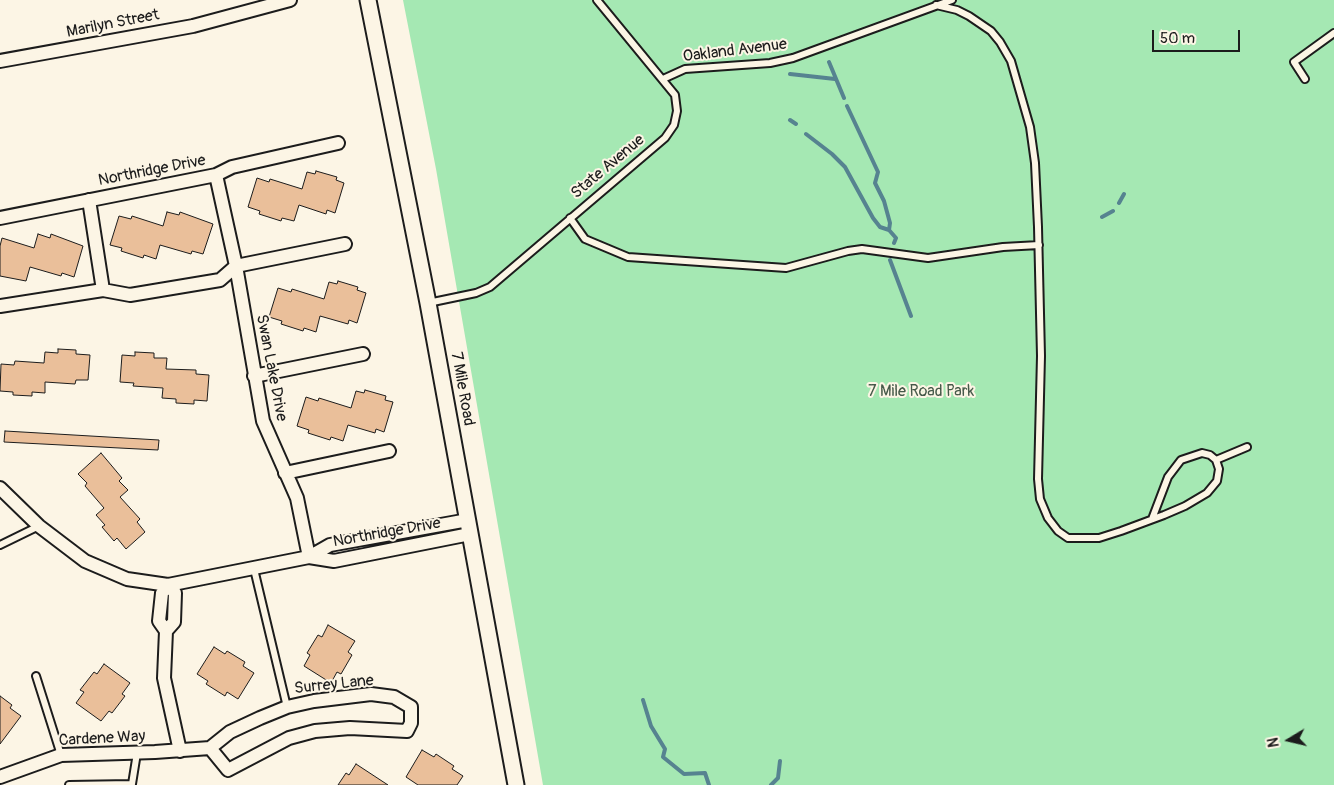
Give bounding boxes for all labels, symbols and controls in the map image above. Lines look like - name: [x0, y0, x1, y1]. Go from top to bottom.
- street label: Marilyn Street: [65, 6, 161, 42]
- scale bar: [1154, 20, 1242, 52]
- text: 50 m: [1160, 29, 1195, 48]
- street label: Oakland Avenue: [682, 35, 788, 67]
- street label: State Avenue: [567, 131, 649, 203]
- street label: Northridge Drive: [97, 151, 207, 191]
- street label: Swan Lake Drive: [251, 313, 291, 423]
- street label: 7 Mile Road: [446, 351, 478, 427]
- park label: 7 Mile Road Park: [868, 382, 974, 402]
- street label: Northridge Drive: [332, 514, 442, 552]
- street label: Surrey Lane: [293, 671, 375, 699]
- north arrow: [1264, 715, 1314, 765]
- street label: Cardene Way: [58, 727, 146, 751]
- text: N: [1265, 736, 1283, 748]

